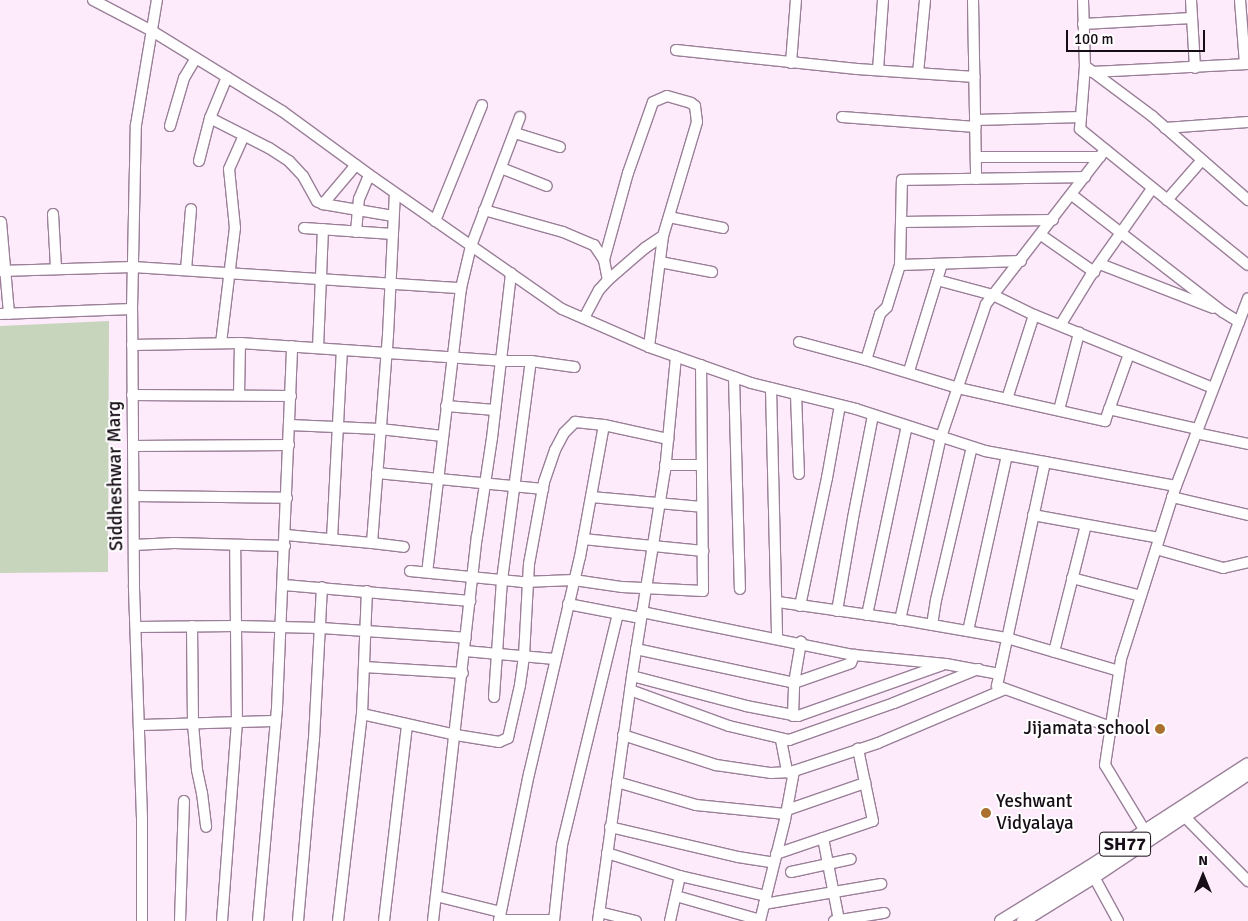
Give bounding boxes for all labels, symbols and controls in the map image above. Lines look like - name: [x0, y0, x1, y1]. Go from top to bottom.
- scale bar: [1068, 20, 1207, 52]
- text: 100 m: [1074, 30, 1114, 48]
- street label: Siddheshwar Marg: [103, 401, 129, 551]
- place label: Jijamata school: [1023, 718, 1150, 740]
- marker: Jijamata school: [1154, 723, 1166, 735]
- place label: Yeshwant Vidyalaya: [996, 791, 1074, 835]
- marker: Yeshwant Vidyalaya: [980, 807, 992, 819]
- road number: SH77: [1099, 829, 1151, 860]
- north arrow: [1178, 851, 1228, 901]
- text: N: [1198, 852, 1208, 869]

